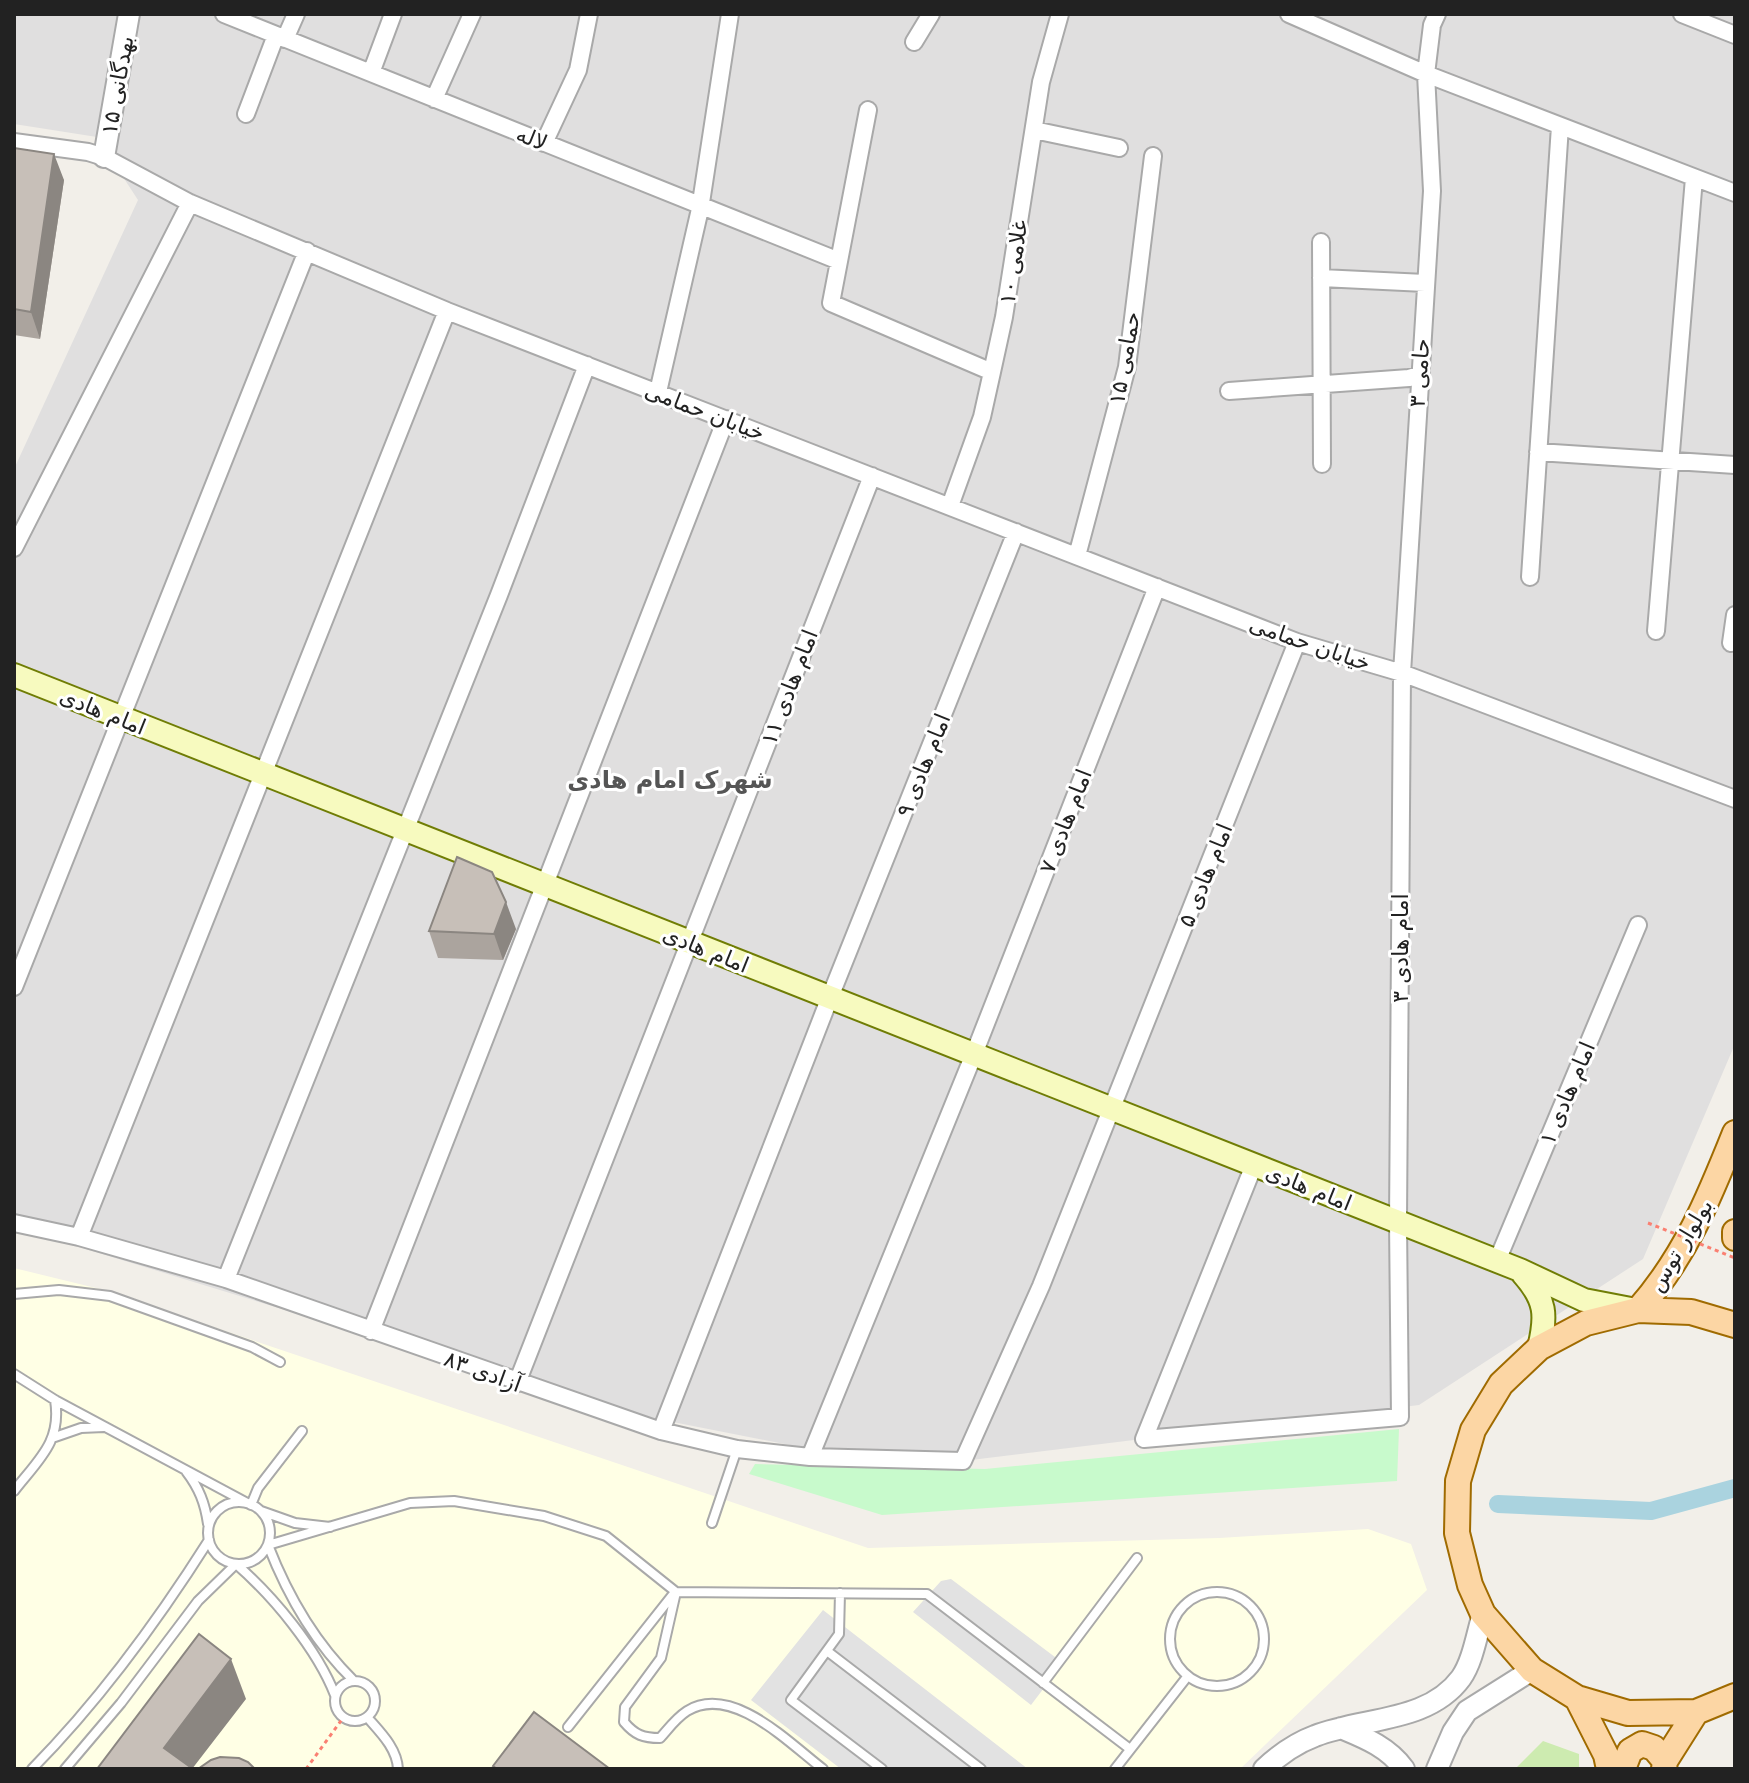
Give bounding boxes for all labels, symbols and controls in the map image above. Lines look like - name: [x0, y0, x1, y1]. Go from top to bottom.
- street label: بهدگانی ۱۵: [96, 34, 138, 137]
- street label: لاله: [513, 121, 551, 156]
- street label: غلامی ۱۰: [994, 218, 1033, 306]
- street label: حمامی ۱۵: [1104, 310, 1145, 406]
- street label: حامی ۳: [1405, 338, 1434, 408]
- street label: خیابان حمامی: [641, 377, 768, 446]
- street label: خیابان حمامی: [1246, 611, 1374, 676]
- street label: امام هادی ۱۱: [756, 626, 823, 748]
- street label: امام هادی: [56, 683, 149, 740]
- street label: امام هادی ۹: [891, 710, 956, 821]
- district label: شهرک امام هادی: [567, 766, 773, 794]
- street label: امام هادی ۷: [1034, 766, 1097, 877]
- street label: امام هادی ۵: [1173, 820, 1238, 931]
- street label: امام هادی ۳: [1388, 893, 1413, 1003]
- street label: امام هادی: [659, 921, 752, 978]
- street label: امام هادی ۱: [1535, 1038, 1600, 1148]
- street label: امام هادی: [1262, 1159, 1355, 1216]
- street label: بولوار توس: [1643, 1194, 1719, 1297]
- street label: آزادی ۸۳: [441, 1345, 526, 1397]

